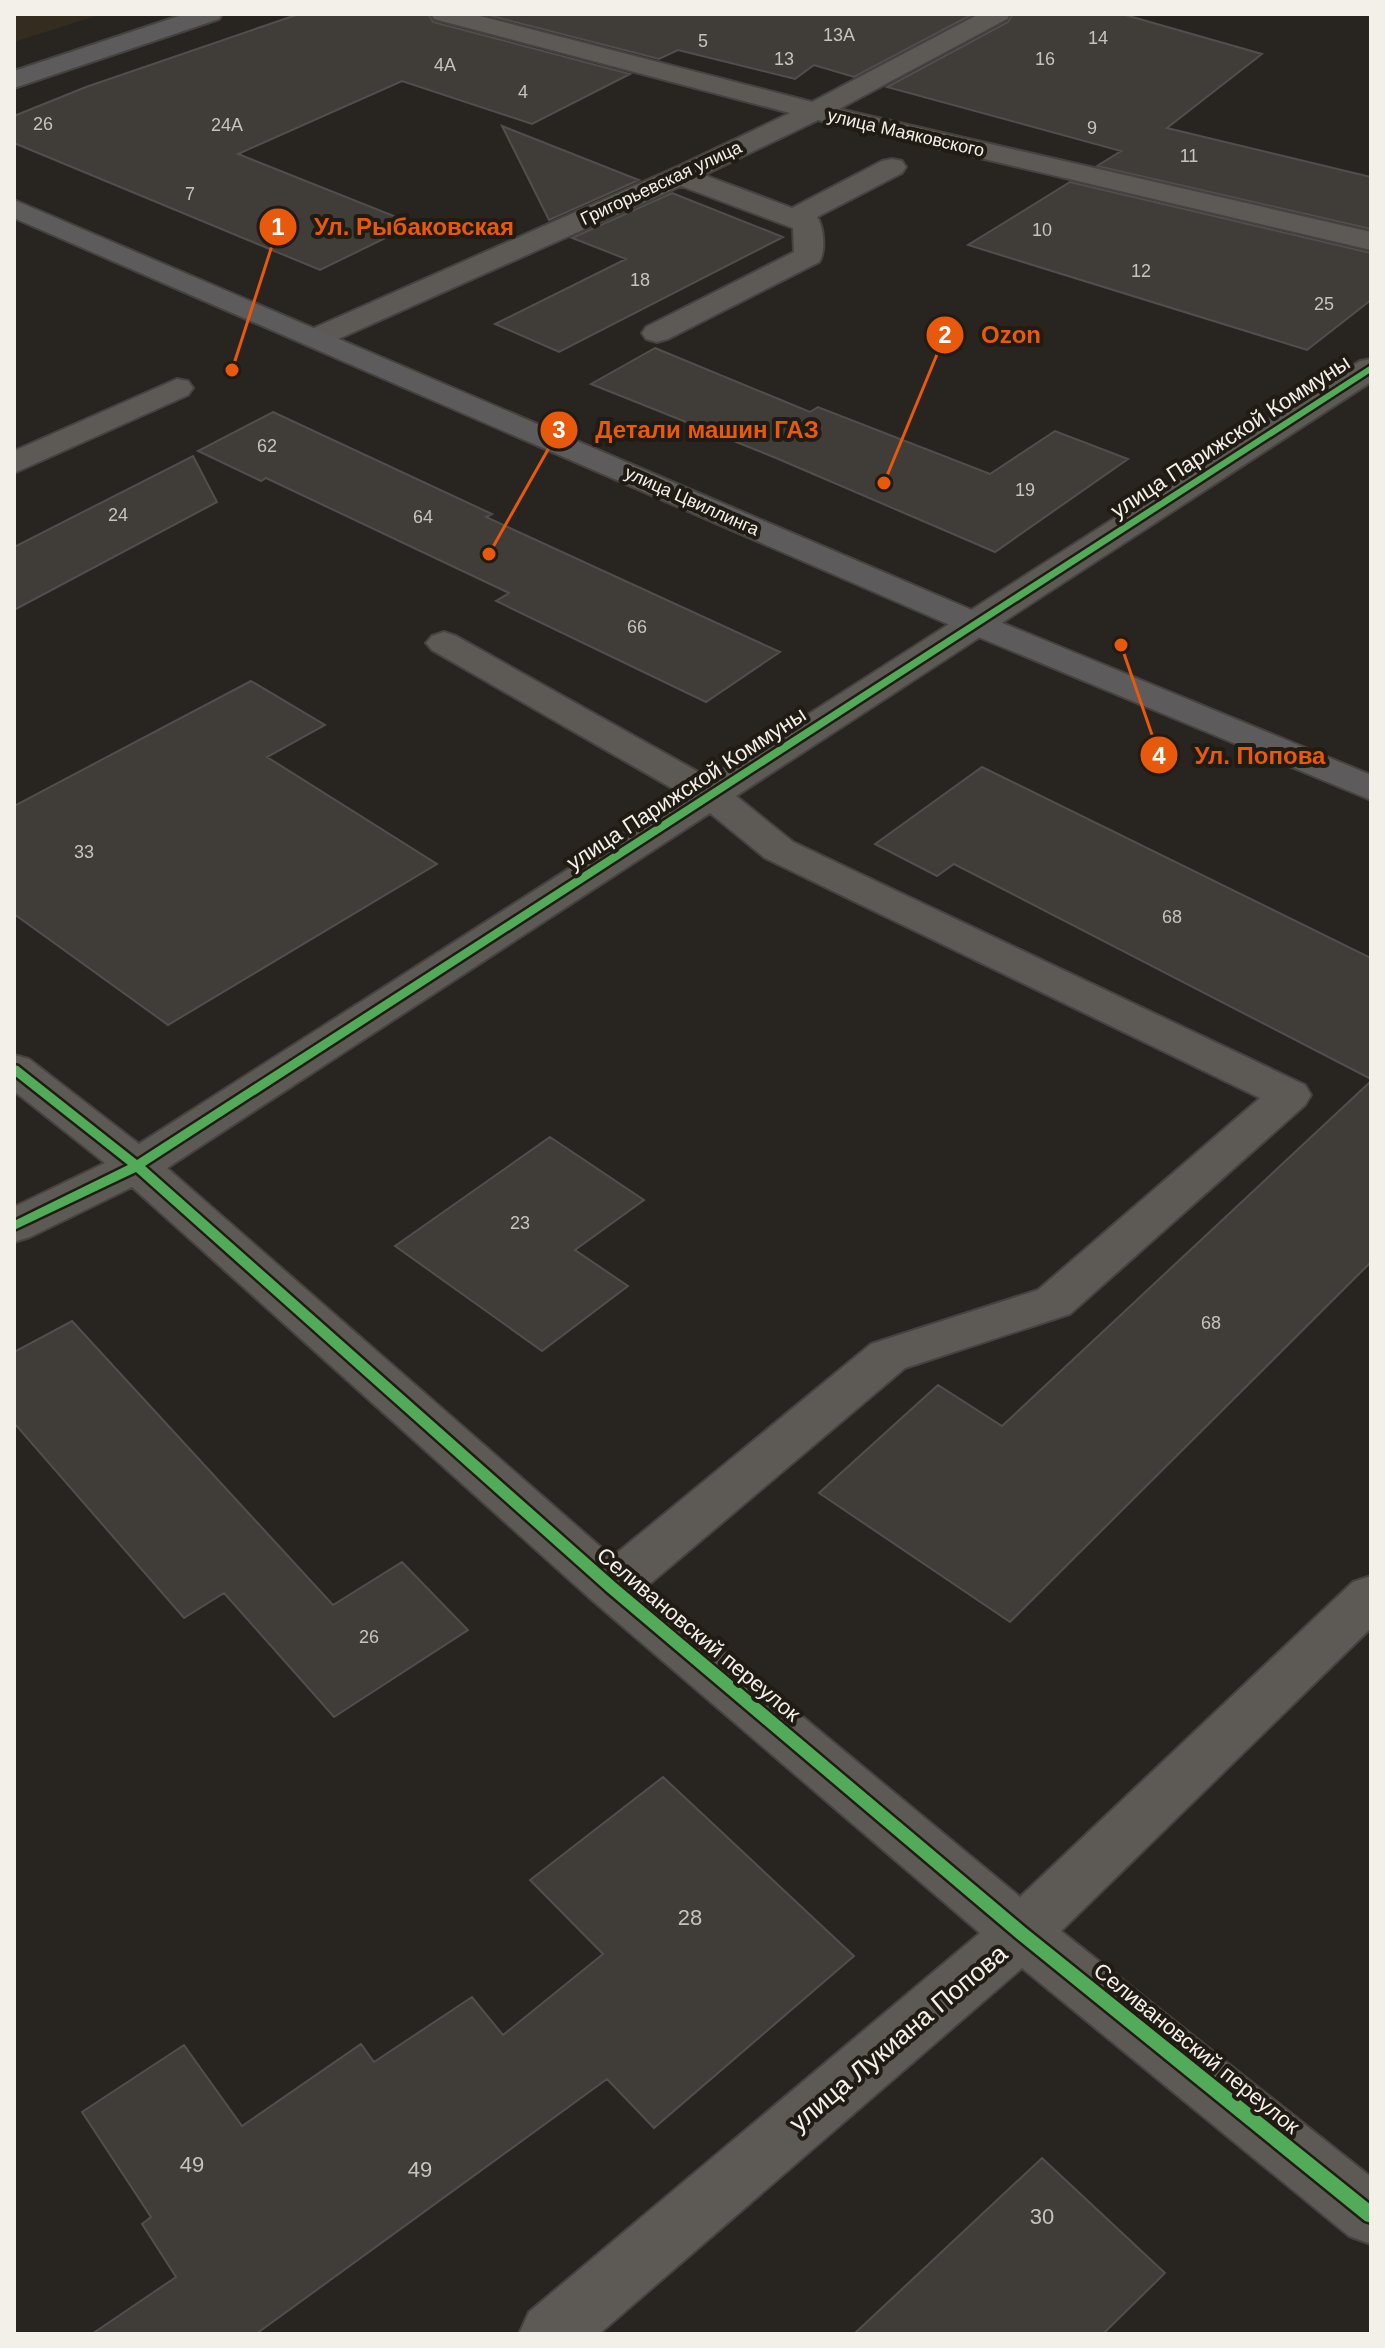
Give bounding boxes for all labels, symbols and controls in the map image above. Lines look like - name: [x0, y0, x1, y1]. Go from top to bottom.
- house number: 13А: [823, 25, 855, 45]
- house number: 14: [1088, 28, 1108, 48]
- house number: 5: [698, 31, 708, 51]
- house number: 13: [774, 49, 794, 69]
- house number: 16: [1035, 49, 1055, 69]
- house number: 4А: [434, 55, 456, 75]
- house number: 4: [518, 82, 528, 102]
- street label: улица Маяковского: [826, 105, 986, 161]
- house number: 26: [33, 114, 53, 134]
- house number: 24А: [211, 115, 243, 135]
- house number: 9: [1087, 118, 1097, 138]
- street label: Григорьевская улица: [577, 136, 746, 229]
- house number: 11: [1180, 146, 1198, 166]
- house number: 7: [185, 184, 195, 204]
- callout: Ул. Рыбаковская: [258, 203, 530, 251]
- text: 1: [271, 213, 285, 240]
- text: Ул. Рыбаковская: [314, 213, 514, 240]
- house number: 10: [1032, 220, 1052, 240]
- house number: 12: [1131, 261, 1151, 281]
- house number: 18: [630, 270, 650, 290]
- house number: 25: [1314, 294, 1334, 314]
- callout: Ozon: [925, 311, 1057, 359]
- text: 2: [938, 321, 952, 348]
- text: Ozon: [981, 321, 1041, 348]
- street label: улица Парижской Коммуны: [1106, 350, 1354, 523]
- callout: Детали машин ГАЗ: [539, 406, 834, 454]
- text: 3: [552, 416, 566, 443]
- text: Детали машин ГАЗ: [595, 416, 819, 443]
- house number: 62: [257, 436, 277, 456]
- street label: улица Цвиллинга: [622, 462, 763, 540]
- house number: 19: [1015, 480, 1035, 500]
- house number: 24: [108, 505, 128, 525]
- house number: 64: [413, 507, 433, 527]
- house number: 66: [627, 617, 647, 637]
- street label: улица Парижской Коммуны: [562, 702, 810, 875]
- callout: Ул. Попова: [1139, 731, 1342, 779]
- text: 4: [1152, 742, 1166, 769]
- text: Ул. Попова: [1195, 742, 1326, 769]
- house number: 33: [74, 842, 94, 862]
- house number: 68: [1162, 907, 1182, 927]
- house number: 23: [510, 1213, 530, 1233]
- house number: 68: [1201, 1313, 1221, 1333]
- street label: Селивановский переулок: [592, 1542, 806, 1727]
- house number: 26: [359, 1627, 379, 1647]
- house number: 28: [678, 1905, 702, 1930]
- street label: улица Лукиана Попова: [783, 1938, 1013, 2138]
- street label: Селивановский переулок: [1089, 1958, 1305, 2139]
- house number: 49: [180, 2152, 204, 2177]
- house number: 49: [408, 2157, 432, 2182]
- house number: 30: [1030, 2204, 1054, 2229]

